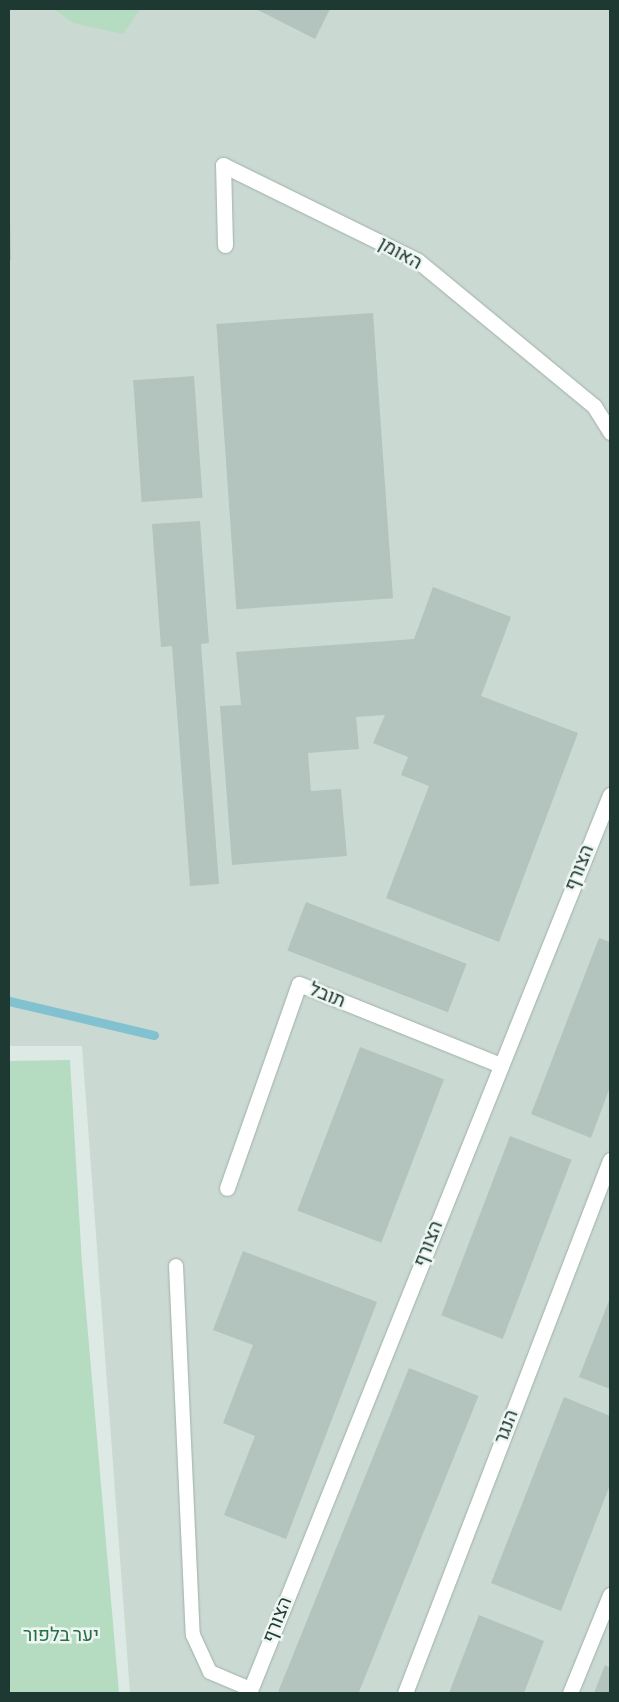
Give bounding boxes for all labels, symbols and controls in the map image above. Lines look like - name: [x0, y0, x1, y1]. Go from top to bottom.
- street label: האומן: [374, 233, 426, 275]
- street label: הצורף: [560, 842, 600, 894]
- street label: תובל: [305, 978, 349, 1014]
- street label: הצורף: [409, 1218, 449, 1270]
- street label: הנגר: [490, 1407, 524, 1447]
- street label: הצורף: [258, 1594, 298, 1646]
- park label: יער בלפור: [23, 1625, 99, 1647]

